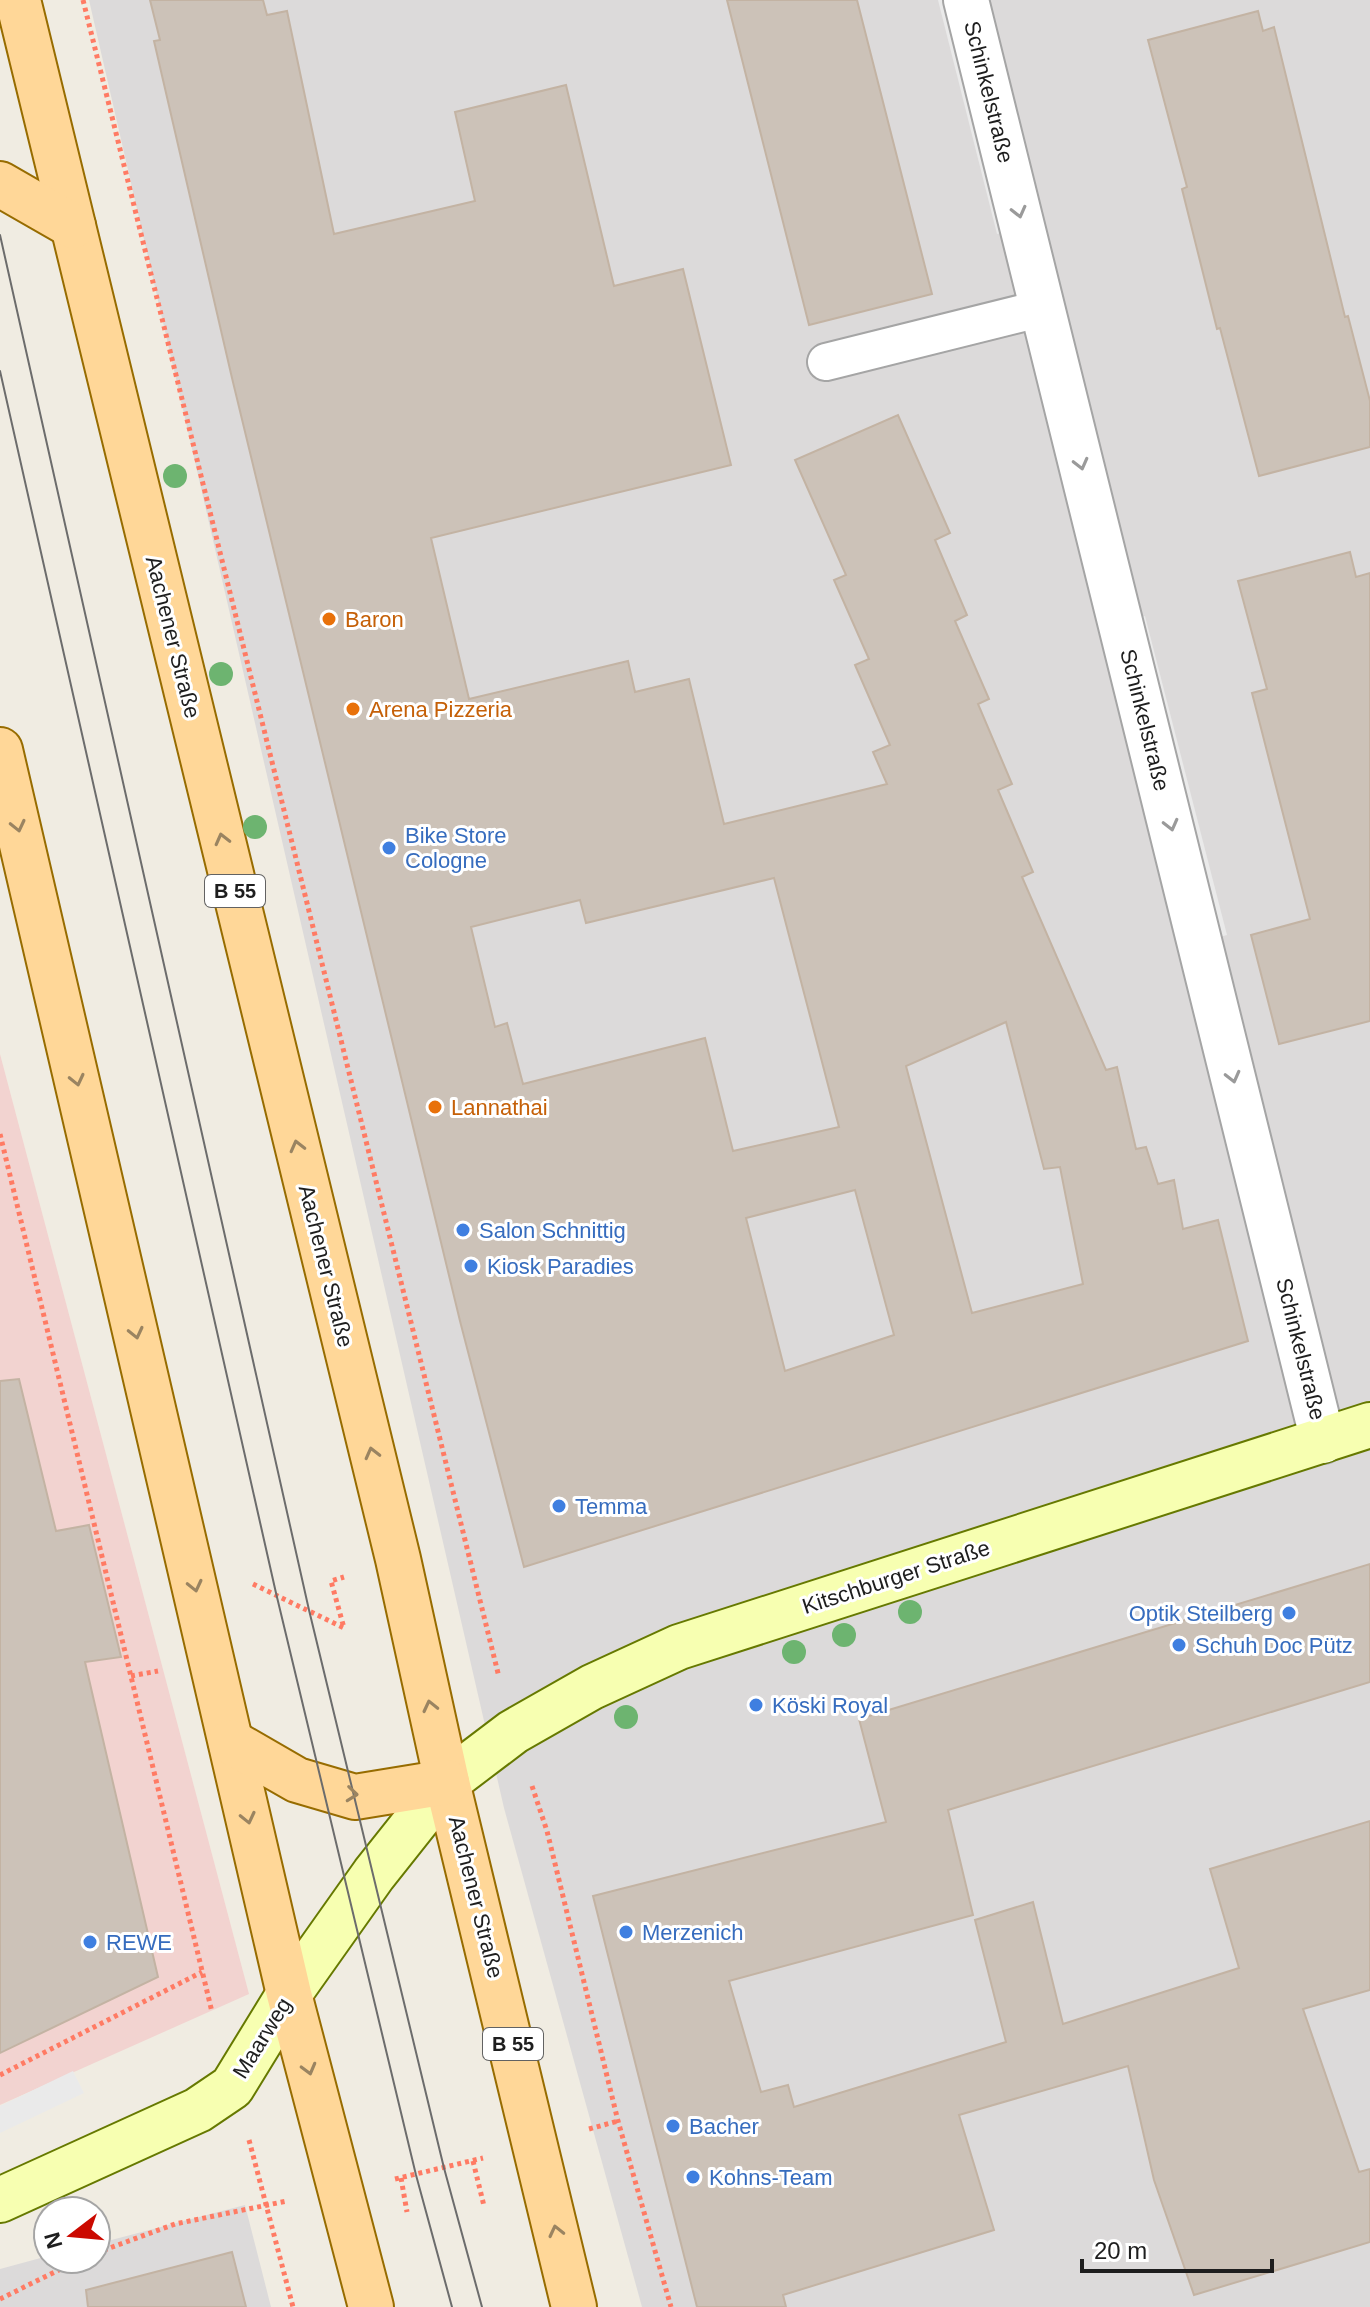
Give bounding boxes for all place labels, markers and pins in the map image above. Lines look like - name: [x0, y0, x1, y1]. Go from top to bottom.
- place label: Baron: [345, 607, 404, 632]
- marker: Baron: [320, 610, 338, 628]
- place label: Arena Pizzeria: [369, 697, 513, 722]
- marker: Arena Pizzeria: [344, 700, 362, 718]
- place label: Bike Store Cologne: [405, 823, 507, 873]
- marker: Bike Store Cologne: [380, 839, 398, 857]
- place label: Lannathai: [451, 1095, 548, 1120]
- marker: Lannathai: [426, 1098, 444, 1116]
- place label: Salon Schnittig: [479, 1218, 626, 1243]
- marker: Salon Schnittig: [454, 1221, 472, 1239]
- place label: Kiosk Paradies: [487, 1254, 634, 1279]
- marker: Kiosk Paradies: [462, 1257, 480, 1275]
- place label: Temma: [575, 1494, 648, 1519]
- marker: Temma: [550, 1497, 568, 1515]
- place label: Optik Steilberg: [1129, 1601, 1273, 1626]
- marker: Optik Steilberg: [1280, 1604, 1298, 1622]
- place label: Schuh Doc Pütz: [1195, 1633, 1353, 1658]
- marker: Schuh Doc Pütz: [1170, 1636, 1188, 1654]
- place label: Köski Royal: [772, 1693, 888, 1718]
- marker: Köski Royal: [747, 1696, 765, 1714]
- place label: Merzenich: [642, 1920, 743, 1945]
- marker: Merzenich: [617, 1923, 635, 1941]
- place label: REWE: [106, 1930, 172, 1955]
- marker: REWE: [81, 1933, 99, 1951]
- place label: Bacher: [689, 2114, 759, 2139]
- marker: Bacher: [664, 2117, 682, 2135]
- place label: Kohns-Team: [709, 2165, 833, 2190]
- marker: Kohns-Team: [684, 2168, 702, 2186]

